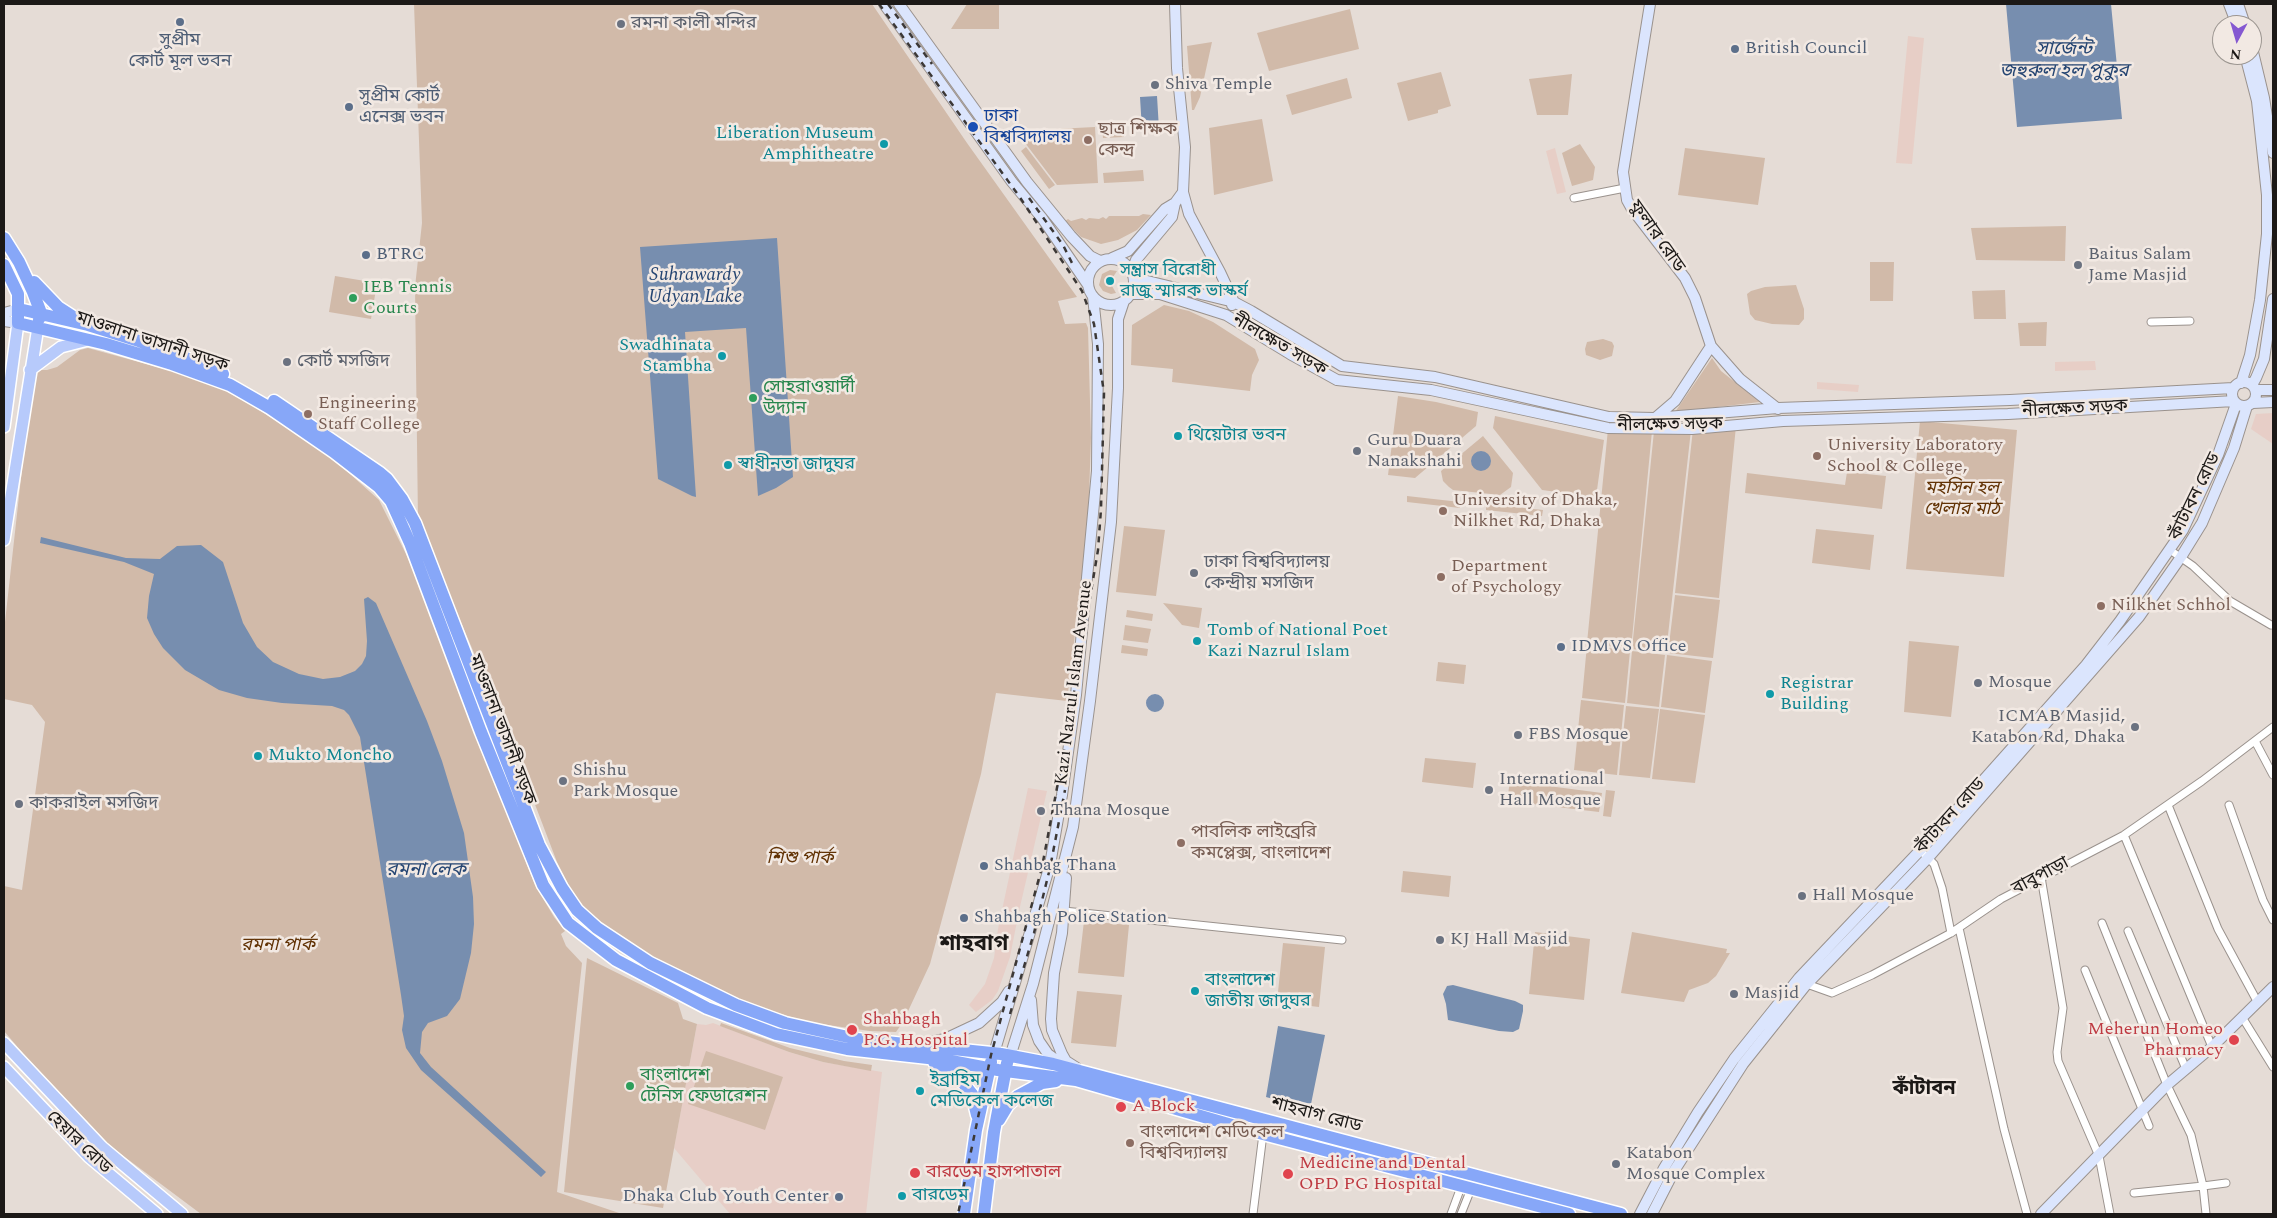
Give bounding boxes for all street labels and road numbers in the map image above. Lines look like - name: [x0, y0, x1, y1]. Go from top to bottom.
- street label: ফুলার রোড: [1623, 197, 1689, 277]
- street label: মাওলানা ভাসানী সড়ক: [73, 308, 231, 378]
- street label: নীলক্ষেত সড়ক: [1228, 310, 1330, 382]
- street label: নীলক্ষেত সড়ক: [2022, 396, 2128, 424]
- street label: নীলক্ষেত সড়ক: [1617, 414, 1723, 438]
- street label: কাঁটাবন রোড: [2166, 450, 2226, 544]
- street label: Kazi Nazrul Islam Avenue: [1052, 579, 1098, 787]
- street label: মাওলানা ভাসানী সড়ক: [462, 652, 540, 808]
- street label: কাঁটাবন রোড: [1911, 775, 1991, 859]
- street label: বাবুপাড়া: [2009, 853, 2073, 901]
- street label: শাহবাগ রোড: [1268, 1094, 1364, 1138]
- street label: হেয়ার রোড: [41, 1107, 115, 1179]

